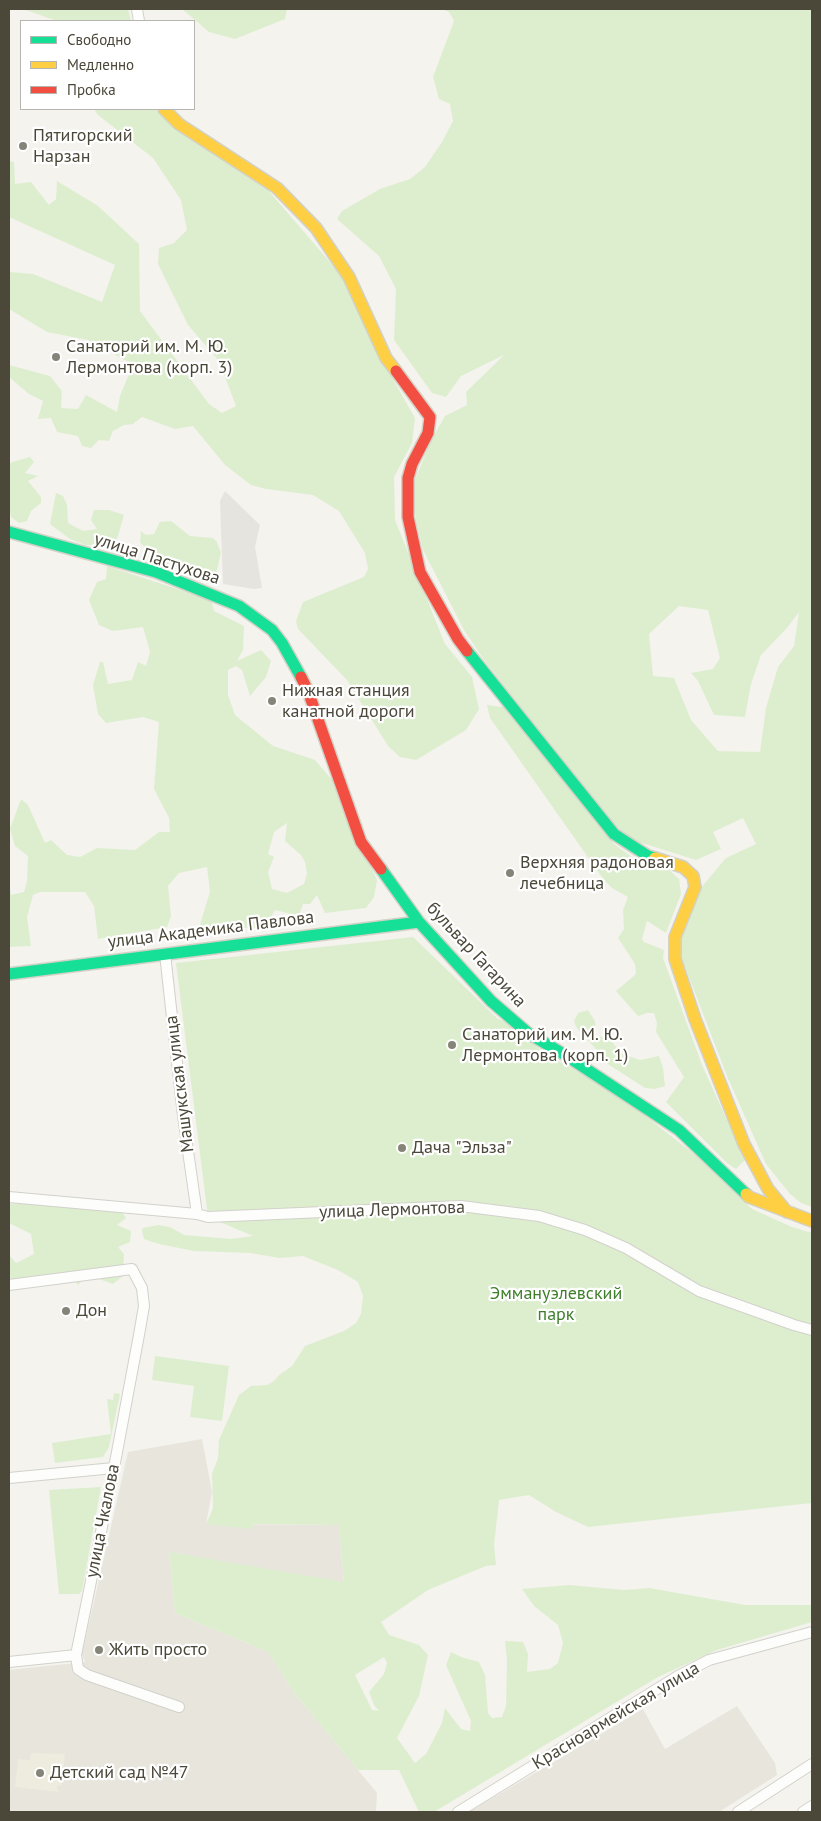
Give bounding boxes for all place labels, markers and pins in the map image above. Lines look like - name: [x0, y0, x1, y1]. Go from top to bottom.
- place label: Пятигорский Нарзан: [33, 125, 133, 168]
- marker: Пятигорский Нарзан: [17, 140, 29, 152]
- place label: Санаторий им. М. Ю. Лермонтова (корп. 3): [66, 336, 232, 378]
- marker: Санаторий им. М. Ю. Лермонтова (корп. 3): [50, 351, 62, 363]
- place label: Нижная станция канатной дороги: [282, 680, 415, 722]
- marker: Нижная станция канатной дороги: [266, 695, 278, 707]
- place label: Верхняя радоновая лечебница: [520, 852, 674, 894]
- marker: Верхняя радоновая лечебница: [504, 867, 516, 879]
- place label: Санаторий им. М. Ю. Лермонтова (корп. 1): [462, 1024, 628, 1066]
- marker: Санаторий им. М. Ю. Лермонтова (корп. 1): [446, 1039, 458, 1051]
- place label: Дача "Эльза": [412, 1137, 512, 1159]
- marker: Дача "Эльза": [396, 1142, 408, 1154]
- place label: Дон: [76, 1300, 107, 1322]
- marker: Дон: [60, 1305, 72, 1317]
- place label: Жить просто: [109, 1639, 207, 1661]
- marker: Жить просто: [93, 1644, 105, 1656]
- place label: Детский сад №47: [50, 1762, 188, 1784]
- marker: Детский сад №47: [34, 1767, 46, 1779]

